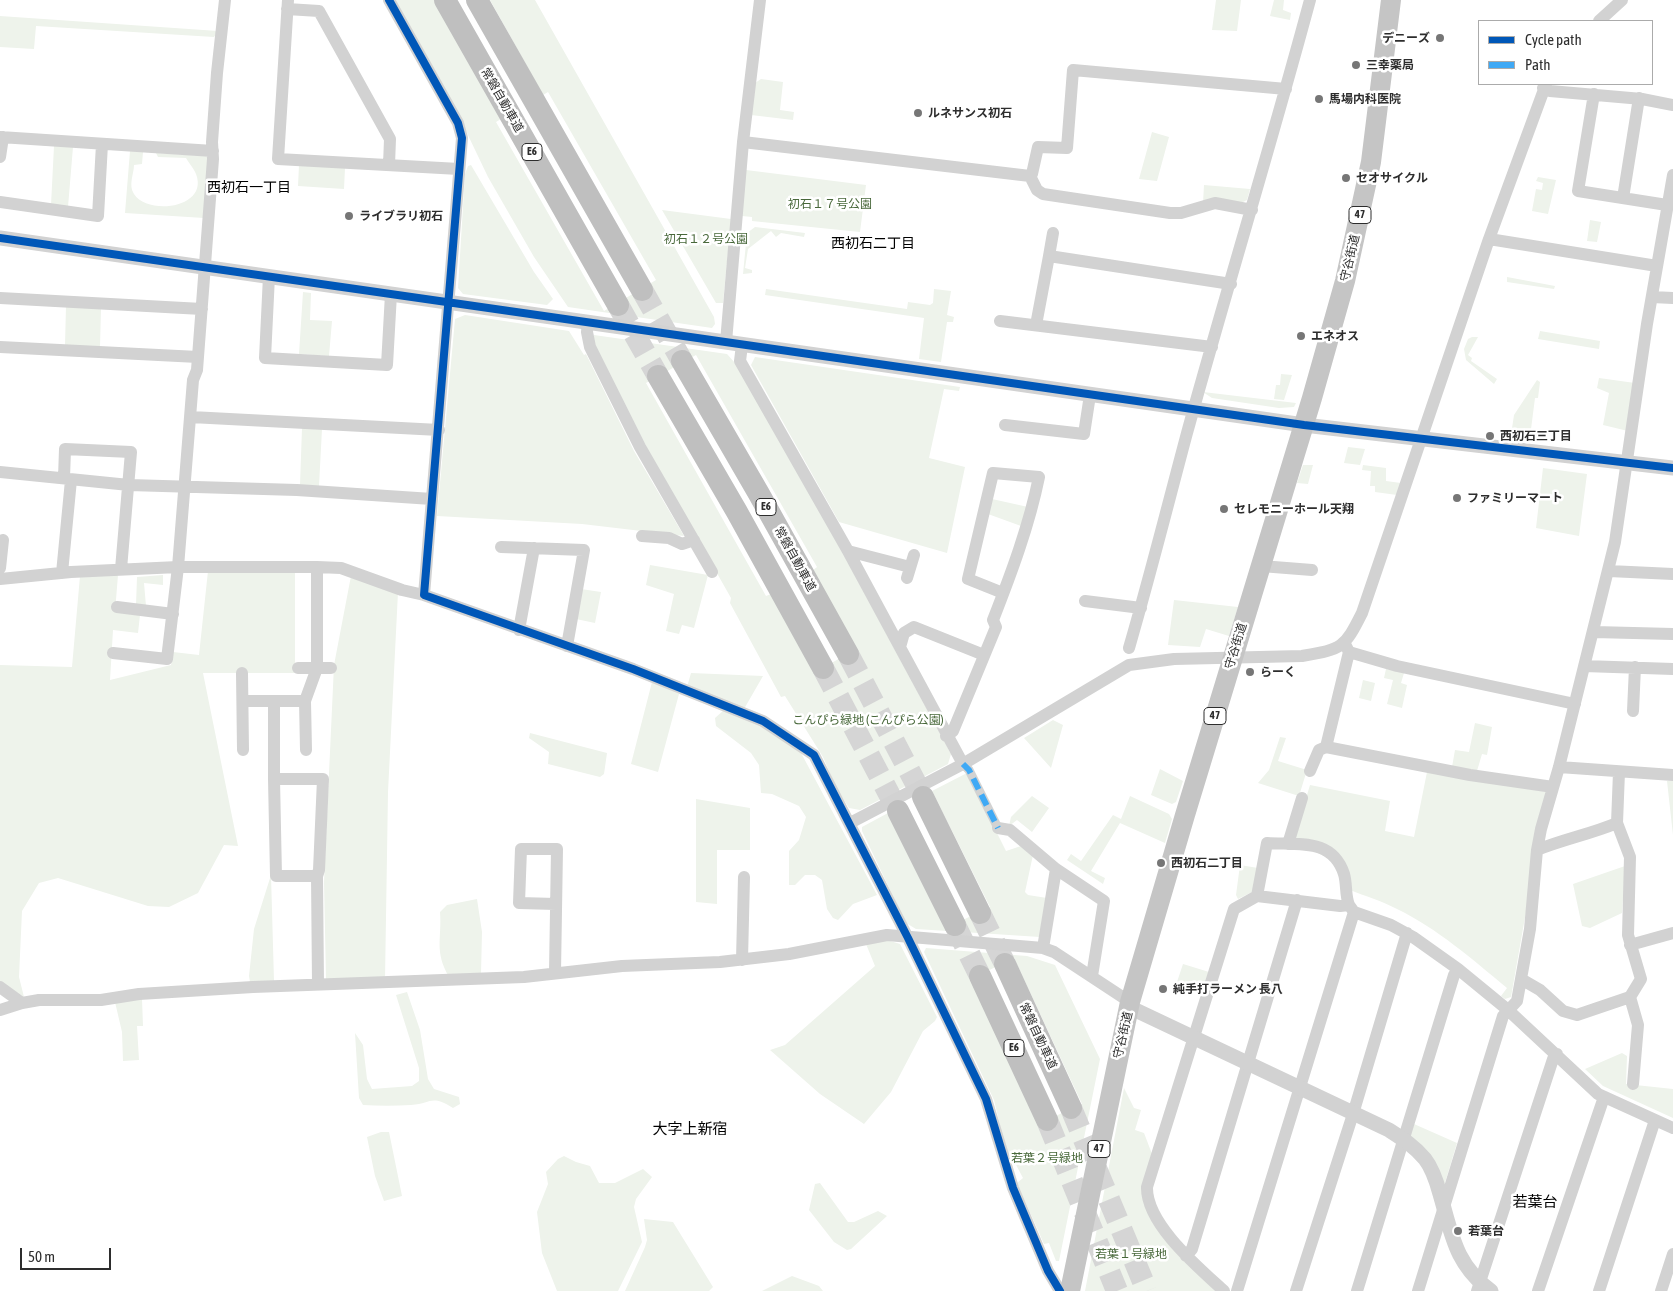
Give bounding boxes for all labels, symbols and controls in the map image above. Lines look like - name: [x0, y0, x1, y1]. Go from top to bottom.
- legend: [1478, 20, 1653, 85]
- place label: デニーズ: [1382, 31, 1430, 45]
- text: Cycle path: [1525, 31, 1582, 48]
- marker: デニーズ: [1434, 32, 1446, 44]
- text: Path: [1525, 56, 1551, 73]
- place label: 三幸薬局: [1366, 58, 1414, 72]
- marker: 三幸薬局: [1350, 59, 1362, 71]
- street label: 常磐自動車道: [478, 65, 526, 135]
- place label: 馬場内科医院: [1329, 92, 1401, 106]
- marker: 馬場内科医院: [1313, 93, 1325, 105]
- place label: ルネサンス初石: [928, 106, 1012, 120]
- marker: ルネサンス初石: [912, 107, 924, 119]
- road number: E6: [522, 144, 542, 160]
- place label: セオサイクル: [1356, 171, 1428, 185]
- marker: セオサイクル: [1340, 172, 1352, 184]
- district label: 西初石一丁目: [207, 180, 291, 196]
- park label: 初石１７号公園: [788, 197, 872, 211]
- road number: 47: [1349, 206, 1371, 224]
- place label: ライブラリ初石: [359, 209, 443, 223]
- marker: ライブラリ初石: [343, 210, 355, 222]
- park label: 初石１２号公園: [664, 232, 748, 246]
- street label: 守谷街道: [1338, 233, 1362, 283]
- district label: 西初石二丁目: [831, 236, 915, 252]
- place label: エネオス: [1311, 329, 1359, 343]
- marker: エネオス: [1295, 330, 1307, 342]
- place label: 西初石三丁目: [1500, 429, 1572, 443]
- marker: 西初石三丁目: [1484, 430, 1496, 442]
- place label: ファミリーマート: [1467, 491, 1563, 505]
- marker: ファミリーマート: [1451, 492, 1463, 504]
- road number: E6: [756, 498, 776, 516]
- place label: セレモニーホール天翔: [1234, 502, 1354, 516]
- marker: セレモニーホール天翔: [1218, 503, 1230, 515]
- street label: 常磐自動車道: [771, 524, 819, 594]
- street label: 守谷街道: [1222, 621, 1250, 671]
- place label: らーく: [1260, 665, 1296, 679]
- marker: らーく: [1244, 666, 1256, 678]
- road number: 47: [1204, 708, 1226, 724]
- park label: こんぴら緑地 (こんぴら公園): [792, 713, 944, 727]
- place label: 西初石二丁目: [1171, 856, 1243, 870]
- marker: 西初石二丁目: [1155, 857, 1167, 869]
- place label: 純手打ラーメン 長八: [1173, 982, 1283, 996]
- marker: 純手打ラーメン 長八: [1157, 983, 1169, 995]
- street label: 常磐自動車道: [1016, 1000, 1060, 1072]
- street label: 守谷街道: [1111, 1010, 1135, 1060]
- road number: E6: [1004, 1040, 1024, 1056]
- district label: 大字上新宿: [653, 1120, 727, 1138]
- road number: 47: [1088, 1140, 1110, 1158]
- park label: 若葉２号緑地: [1011, 1151, 1083, 1165]
- district label: 若葉台: [1513, 1193, 1557, 1211]
- place label: 若葉台: [1468, 1224, 1504, 1238]
- marker: 若葉台: [1452, 1225, 1464, 1237]
- scale bar: [22, 1238, 114, 1270]
- park label: 若葉１号緑地: [1095, 1247, 1167, 1261]
- text: 50 m: [28, 1248, 55, 1265]

